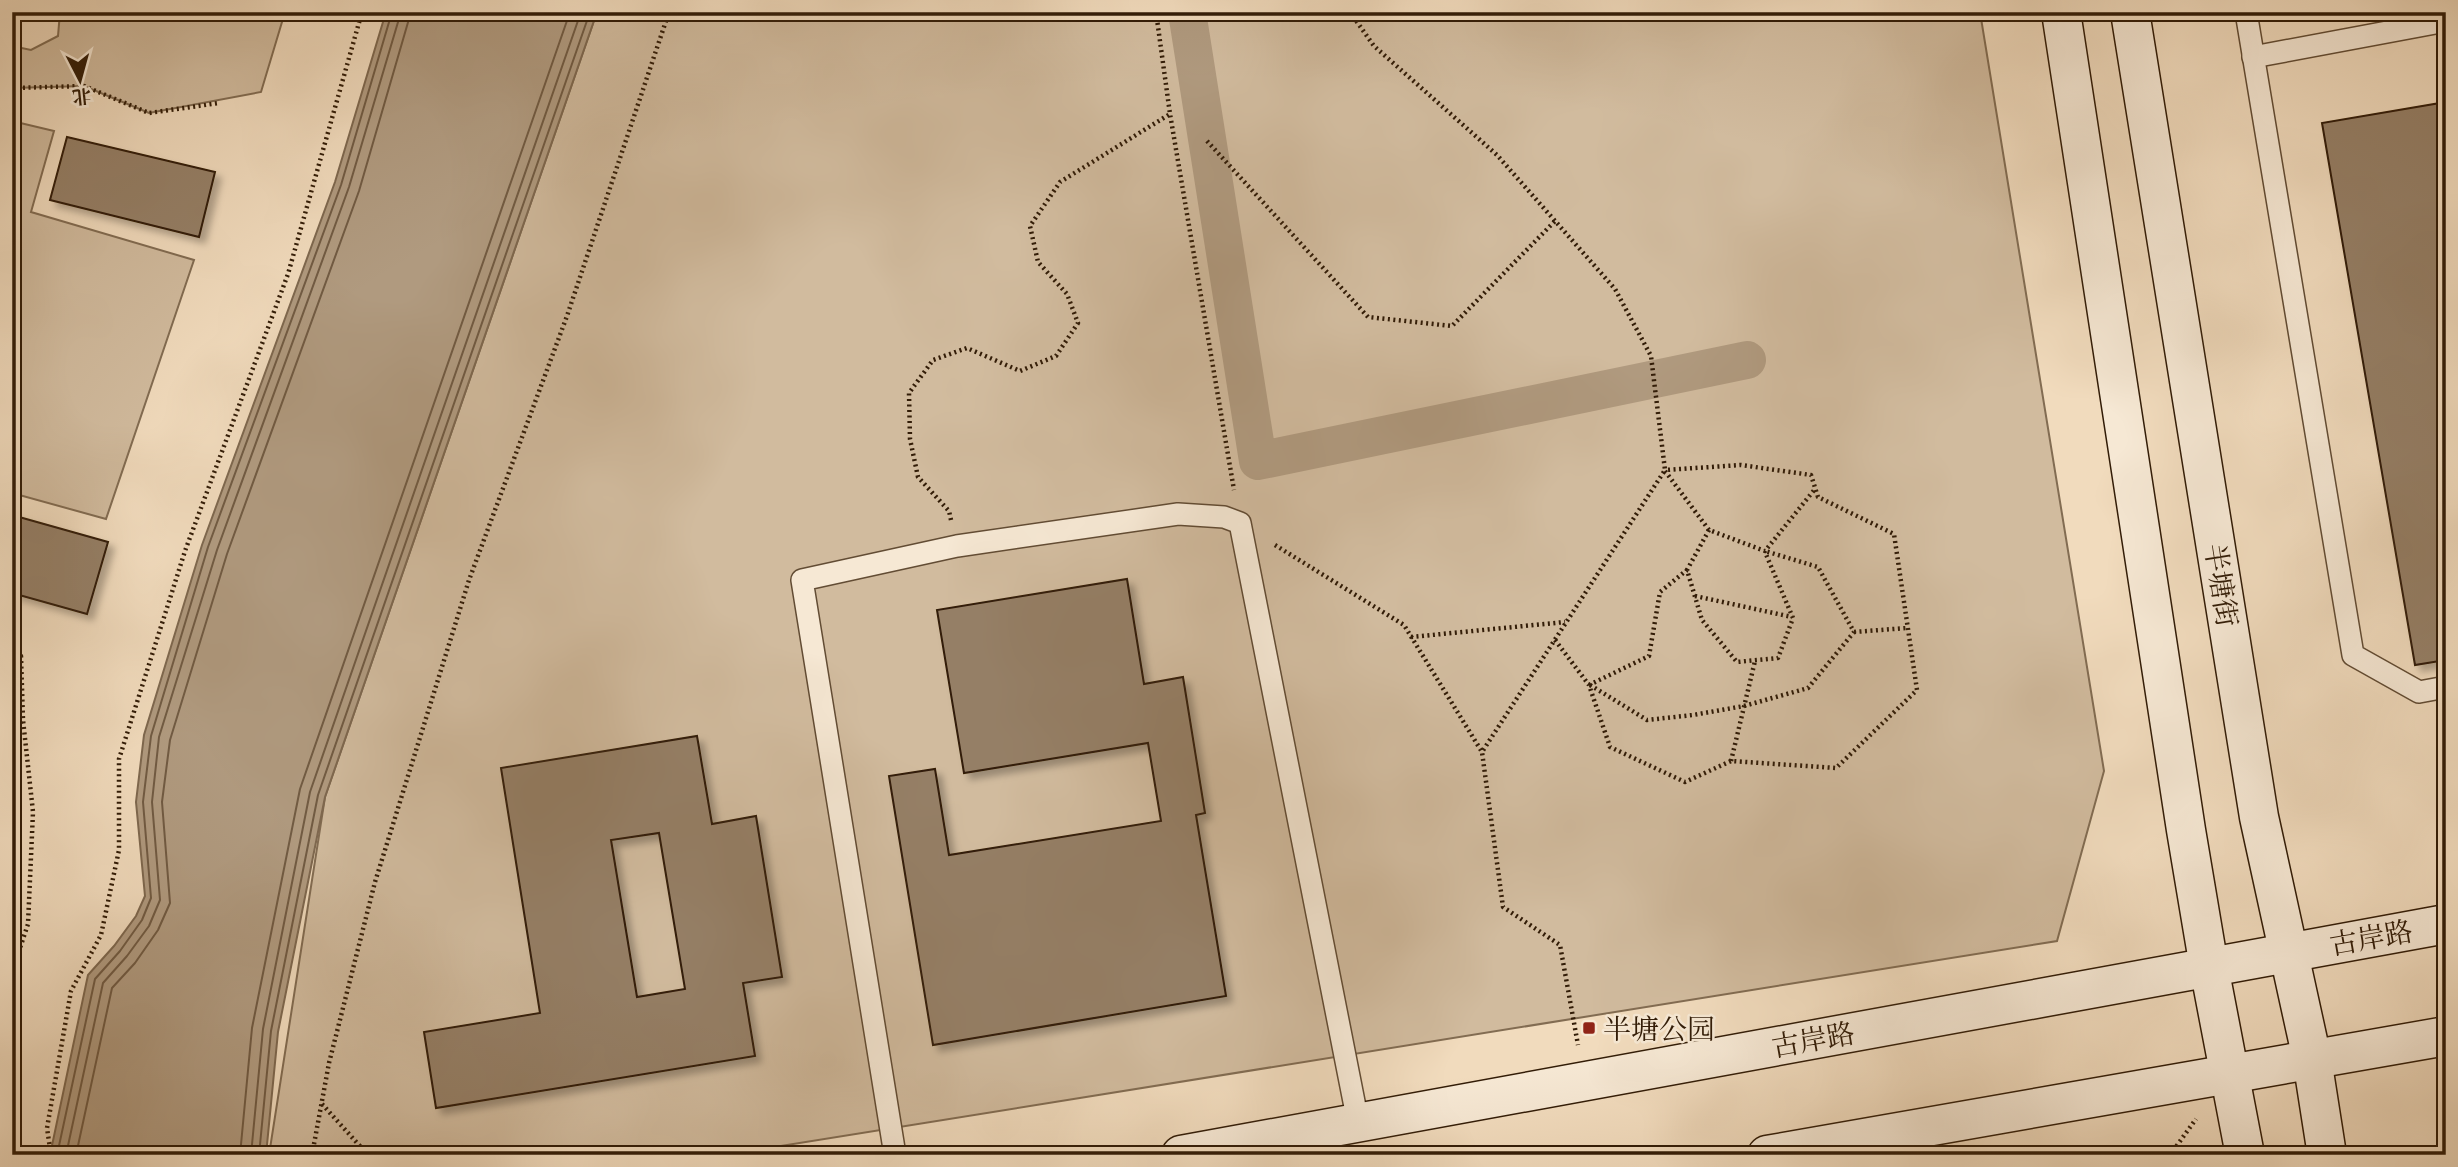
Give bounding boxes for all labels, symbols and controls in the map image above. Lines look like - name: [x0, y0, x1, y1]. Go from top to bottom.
- north arrow: [46, 46, 116, 116]
- text: 北: [71, 82, 93, 112]
- street label: 半塘街: [2195, 540, 2249, 630]
- street label: 古岸路: [2326, 910, 2416, 964]
- place label: 半塘公园: [1603, 1008, 1715, 1049]
- street label: 古岸路: [1768, 1012, 1858, 1066]
- marker: 半塘公园: [1581, 1020, 1597, 1036]

